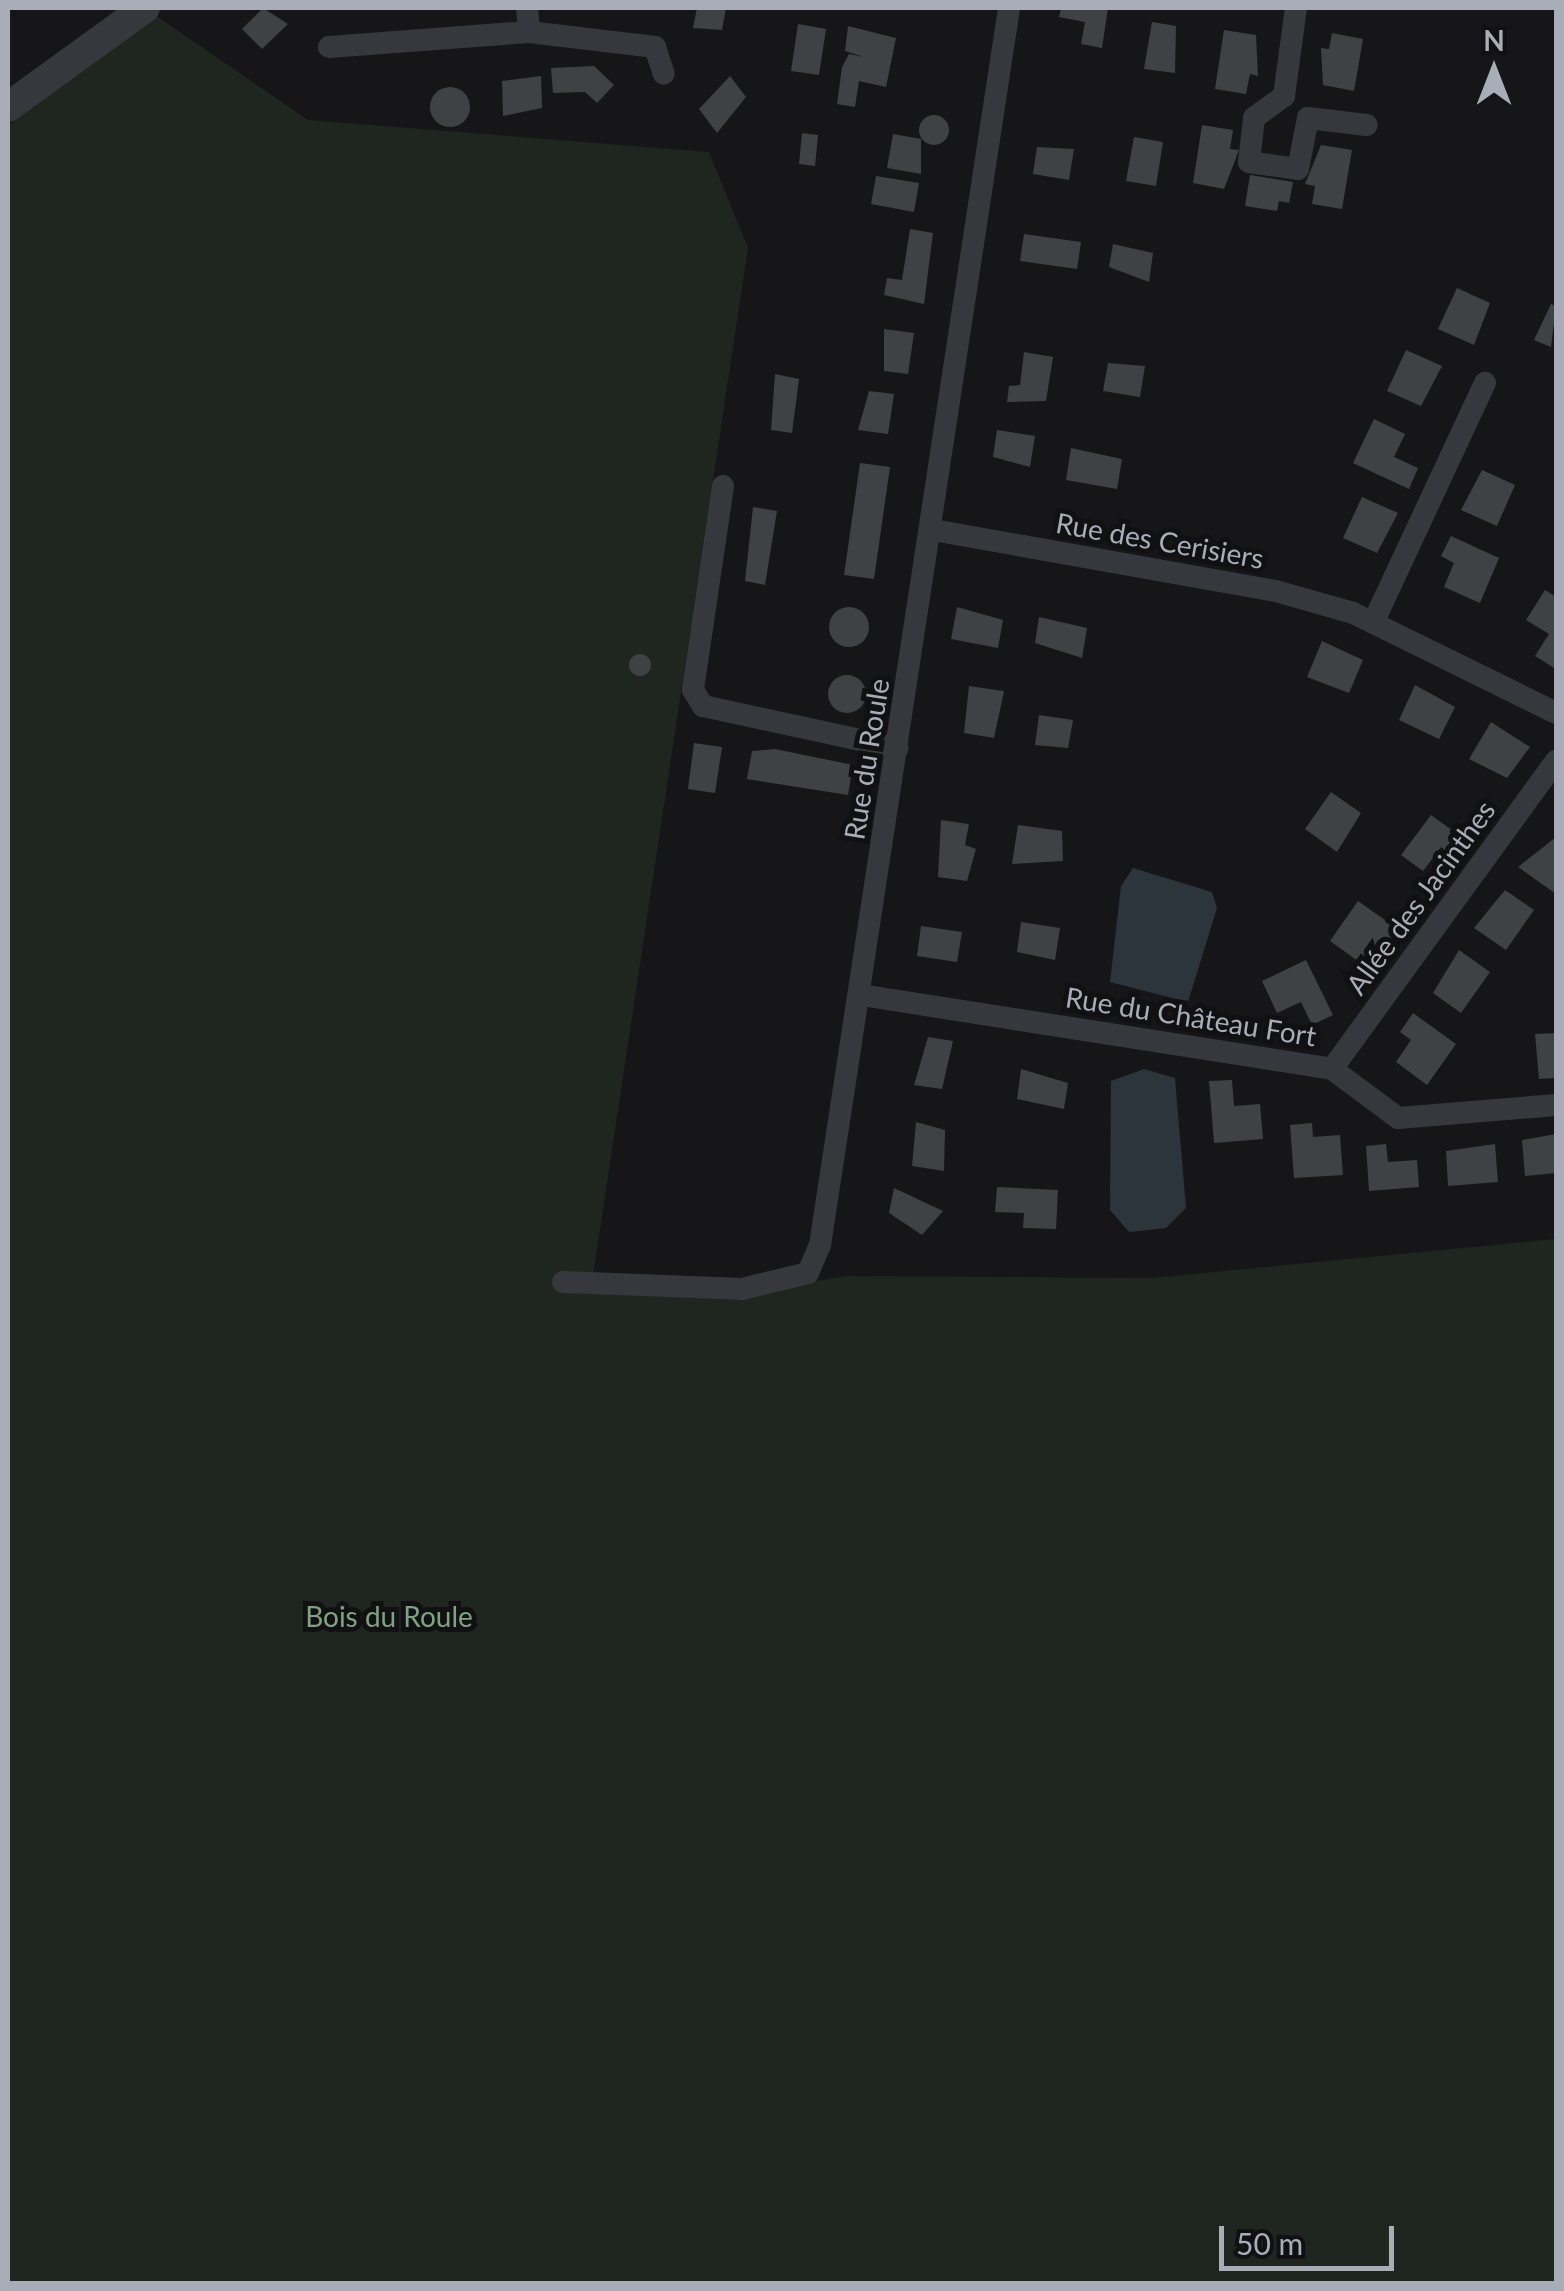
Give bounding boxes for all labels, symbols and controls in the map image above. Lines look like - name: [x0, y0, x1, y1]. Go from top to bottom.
- north arrow: [1444, 20, 1544, 120]
- text: N: [1483, 23, 1505, 57]
- street label: Rue des Cerisiers: [1054, 505, 1266, 575]
- street label: Rue du Roule: [837, 676, 895, 842]
- street label: Allée des Jacinthes: [1338, 793, 1502, 1001]
- street label: Rue du Château Fort: [1063, 980, 1319, 1052]
- park label: Bois du Roule: [305, 1599, 473, 1633]
- scale bar: [1224, 2206, 1399, 2268]
- text: 50 m: [1236, 2225, 1303, 2261]

